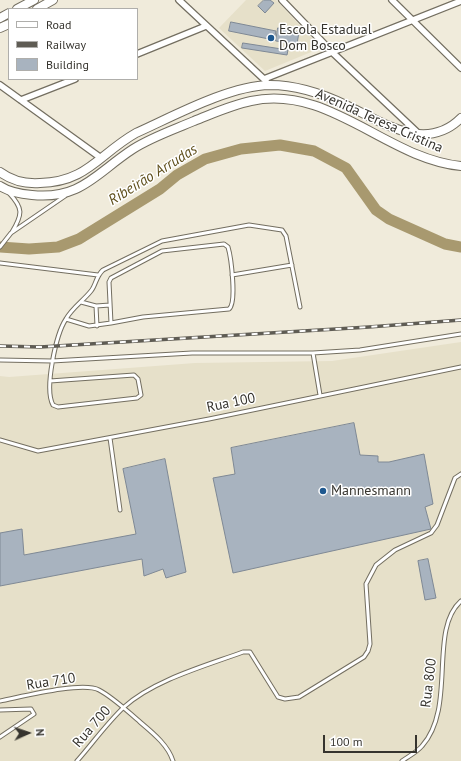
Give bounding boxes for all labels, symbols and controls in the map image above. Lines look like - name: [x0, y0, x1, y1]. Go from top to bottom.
- legend: [8, 8, 138, 80]
- text: Road: [46, 17, 71, 32]
- place label: Escola Estadual Dom Bosco: [279, 22, 372, 54]
- marker: Escola Estadual Dom Bosco: [266, 33, 276, 43]
- text: Railway: [46, 37, 86, 52]
- text: Building: [46, 57, 89, 72]
- street label: Avenida Teresa Cristina: [313, 85, 445, 157]
- water label: Ribeirão Arrudas: [105, 141, 201, 209]
- street label: Rua 100: [205, 390, 257, 416]
- place label: Mannesmann: [331, 483, 411, 499]
- marker: Mannesmann: [318, 486, 328, 496]
- street label: Rua 800: [418, 658, 440, 708]
- street label: Rua 710: [25, 670, 77, 694]
- street label: Rua 700: [69, 703, 115, 751]
- north arrow: [8, 713, 48, 753]
- scale bar: [325, 727, 419, 753]
- text: N: [33, 728, 47, 736]
- text: 100 m: [330, 734, 363, 749]

